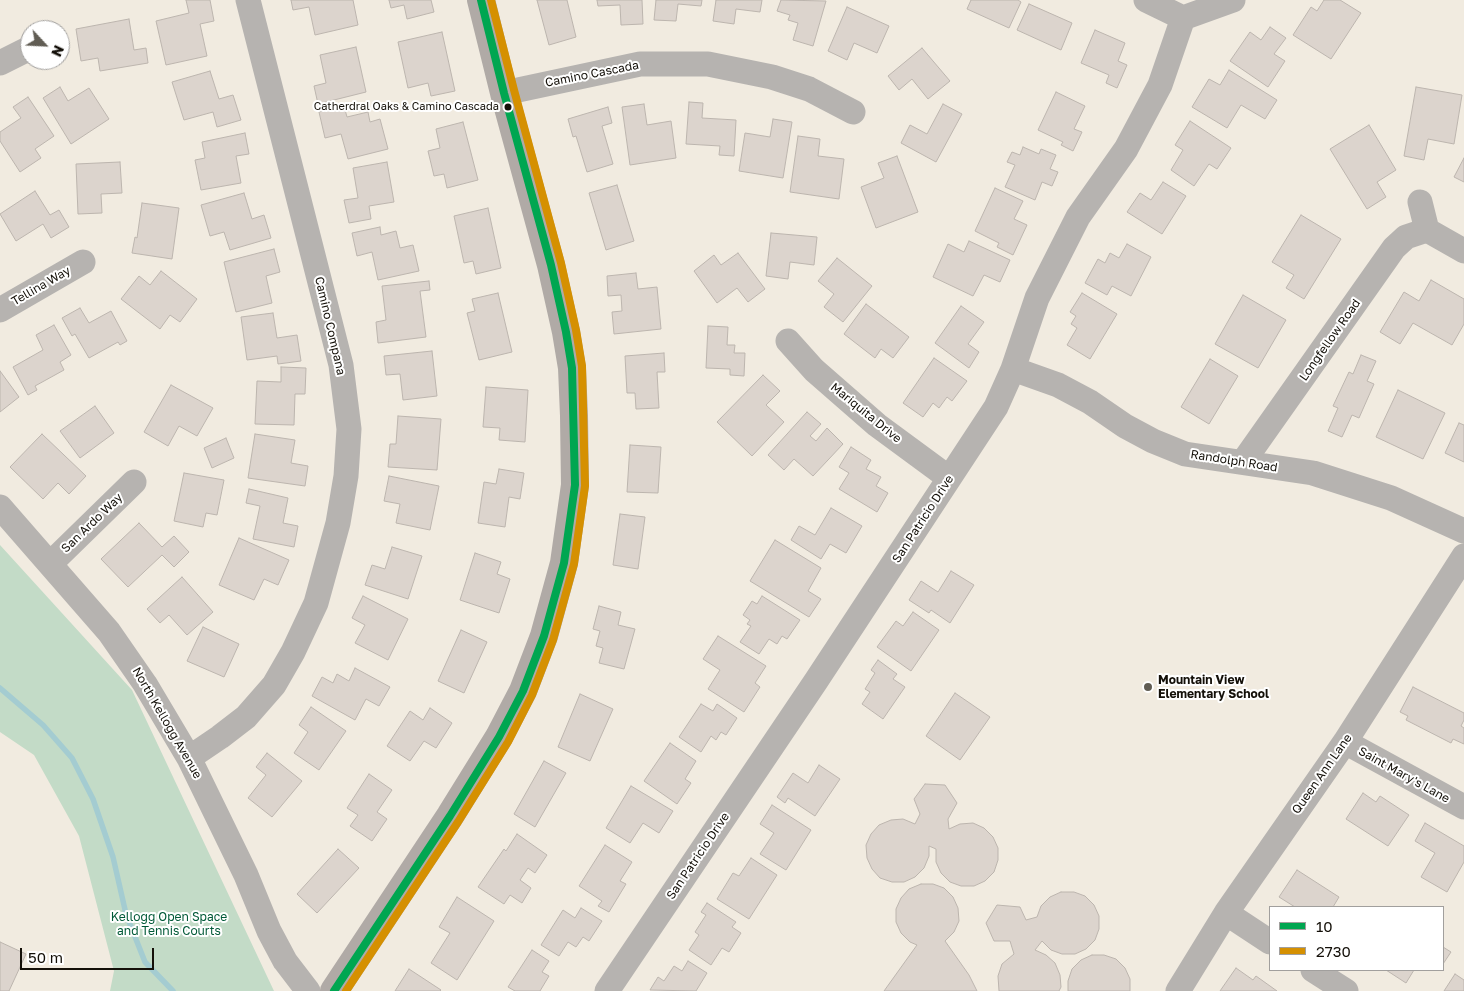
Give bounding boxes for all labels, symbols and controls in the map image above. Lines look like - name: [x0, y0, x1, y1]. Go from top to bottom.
- north arrow: [20, 20, 70, 70]
- text: N: [48, 43, 68, 60]
- street label: Camino Cascada: [544, 58, 640, 90]
- place label: Catherdral Oaks & Camino Cascada: [314, 100, 499, 114]
- marker: Catherdral Oaks & Camino Cascada: [503, 102, 513, 112]
- street label: Tellina Way: [9, 263, 73, 309]
- street label: Camino Compana: [312, 275, 348, 377]
- street label: Longfellow Road: [1296, 296, 1364, 384]
- street label: Mariquita Drive: [828, 380, 904, 446]
- street label: Randolph Road: [1190, 447, 1278, 475]
- street label: San Patricio Drive: [889, 472, 957, 566]
- street label: San Ardo Way: [58, 490, 126, 556]
- street label: North Kellogg Avenue: [129, 665, 205, 781]
- place label: Mountain View Elementary School: [1158, 673, 1269, 701]
- marker: Mountain View Elementary School: [1142, 681, 1154, 693]
- street label: Queen Ann Lane: [1289, 731, 1355, 817]
- street label: Saint Mary's Lane: [1356, 744, 1452, 806]
- street label: San Patricio Drive: [664, 810, 732, 902]
- legend: [1269, 906, 1444, 971]
- park label: Kellogg Open Space and Tennis Courts: [111, 910, 227, 938]
- text: 10: [1316, 917, 1333, 935]
- scale bar: [22, 938, 156, 970]
- text: 2730: [1316, 942, 1351, 960]
- text: 50 m: [28, 948, 63, 966]

